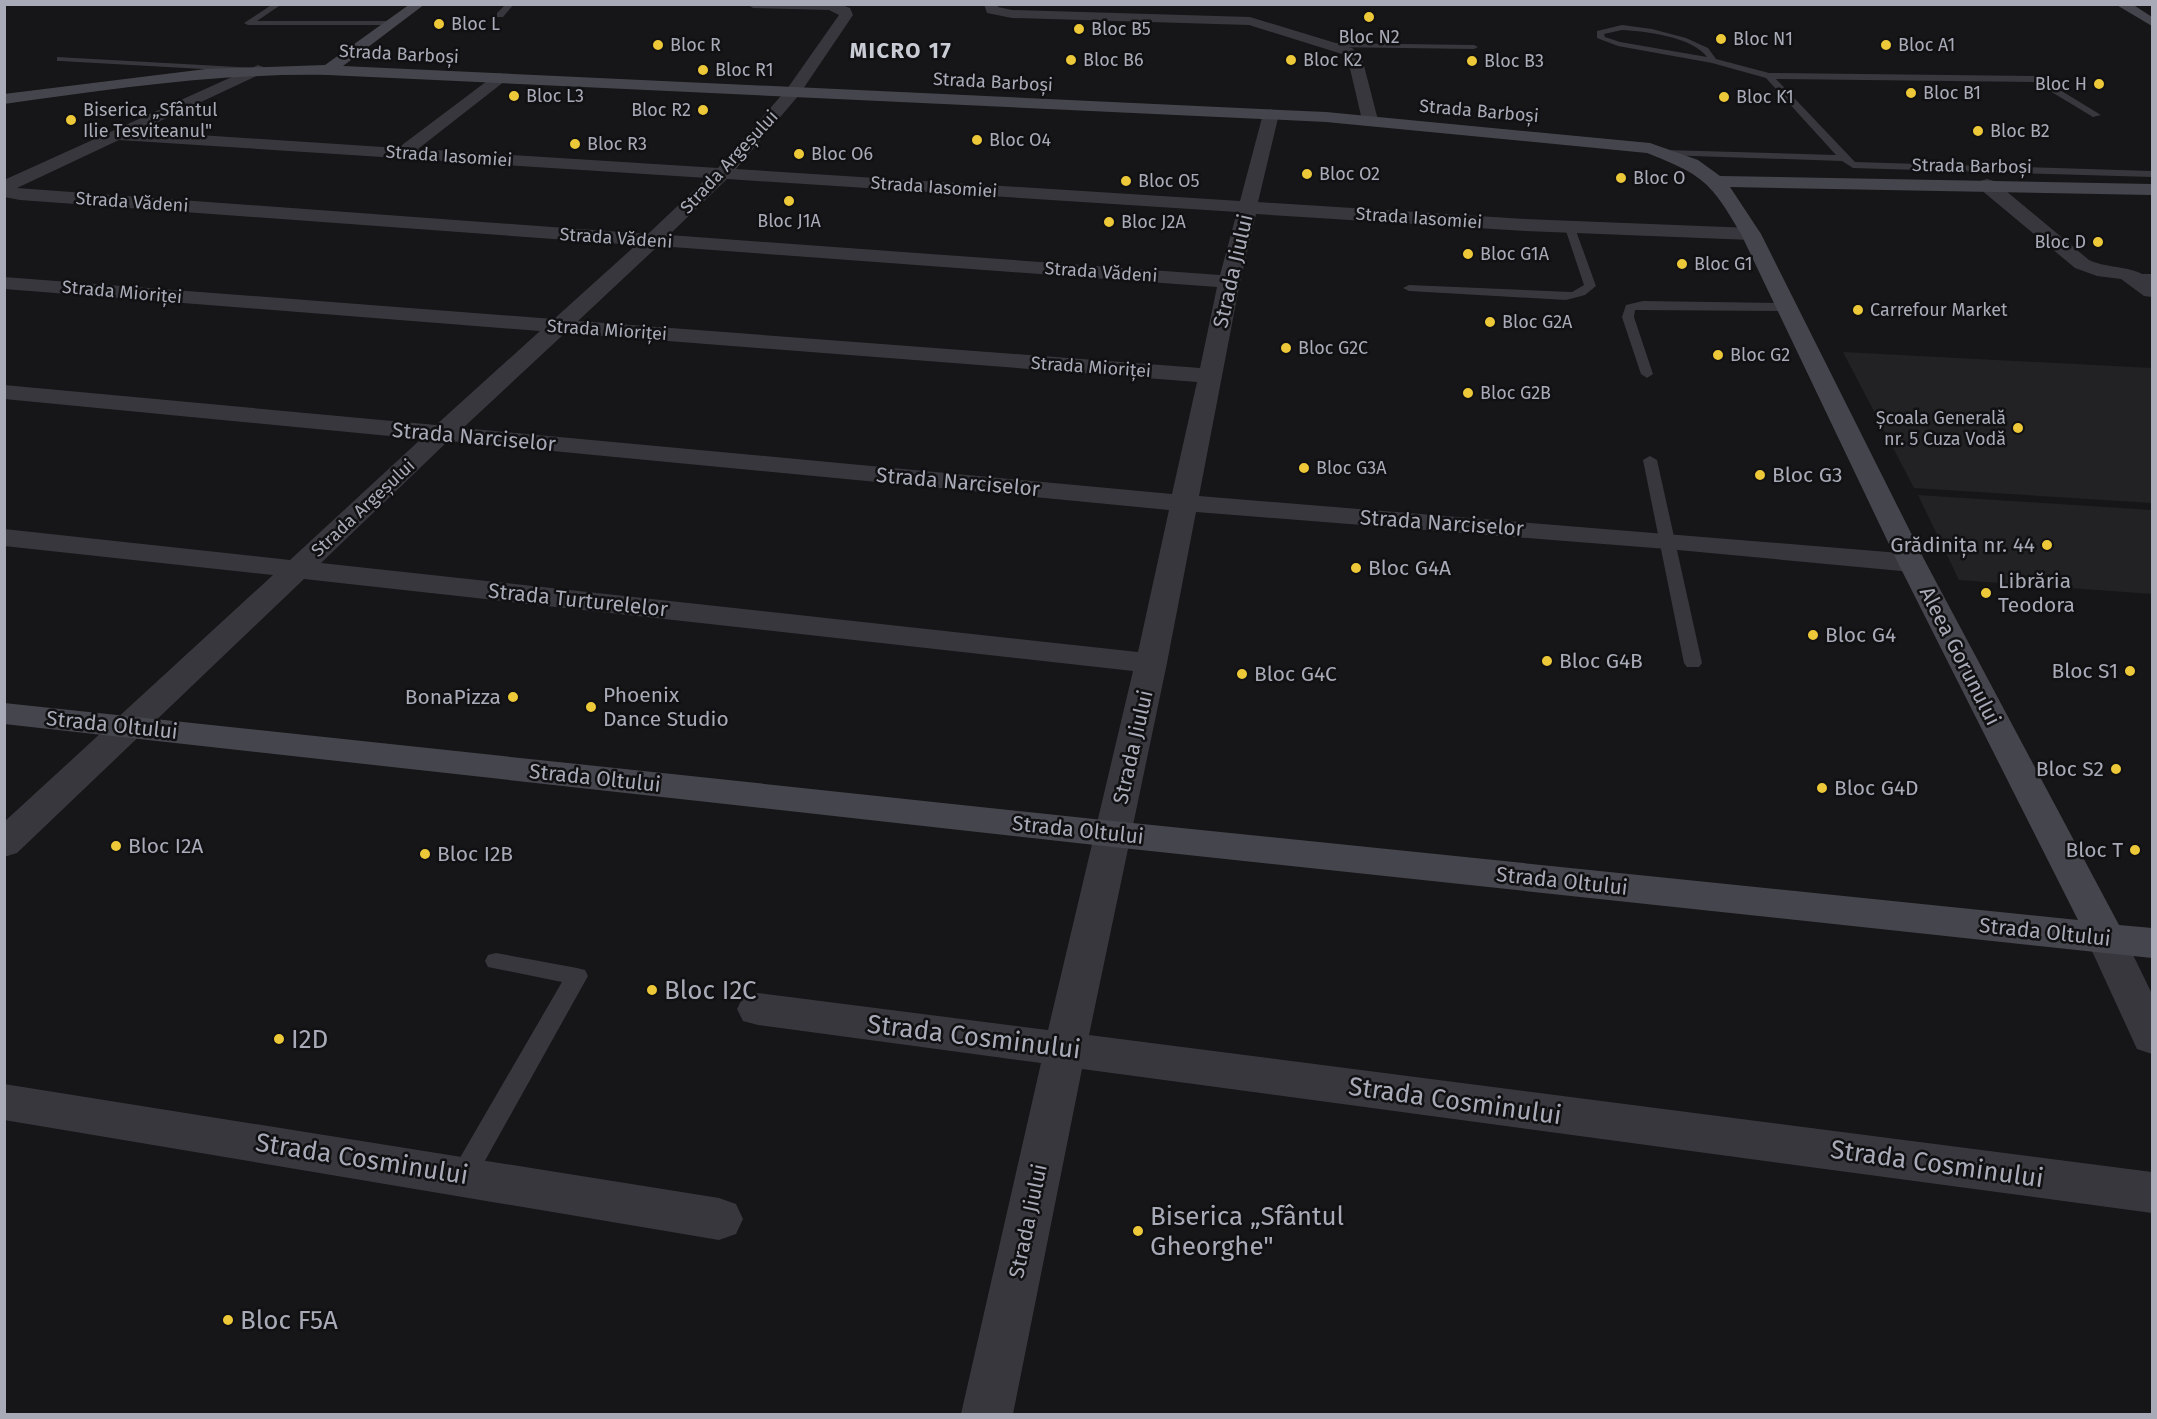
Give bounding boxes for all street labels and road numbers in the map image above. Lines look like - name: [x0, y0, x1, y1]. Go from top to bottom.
- street label: Strada Barboși: [338, 40, 460, 69]
- street label: Strada Barboși: [932, 68, 1054, 97]
- street label: Strada Barboși: [1418, 95, 1540, 128]
- street label: Strada Argeșului: [675, 106, 783, 219]
- street label: Strada Iasomiei: [385, 141, 513, 171]
- street label: Strada Barboși: [1912, 154, 2032, 179]
- street label: Strada Iasomiei: [870, 172, 998, 202]
- street label: Strada Vădeni: [75, 187, 189, 217]
- street label: Strada Iasomiei: [1355, 203, 1483, 233]
- street label: Strada Jiului: [1207, 211, 1259, 331]
- street label: Strada Vădeni: [559, 223, 673, 253]
- street label: Strada Vădeni: [1044, 257, 1158, 287]
- street label: Strada Mioriței: [61, 276, 183, 309]
- street label: Strada Mioriței: [546, 315, 668, 346]
- street label: Strada Mioriței: [1030, 352, 1152, 383]
- street label: Strada Narciselor: [391, 417, 557, 457]
- street label: Strada Argeșului: [307, 454, 420, 562]
- street label: Strada Narciselor: [875, 462, 1041, 502]
- street label: Strada Narciselor: [1359, 504, 1525, 542]
- street label: Strada Turturelelor: [487, 578, 669, 622]
- street label: Aleea Gorunului: [1914, 582, 2006, 730]
- street label: Strada Jiului: [1107, 687, 1159, 807]
- street label: Strada Oltului: [45, 705, 179, 745]
- street label: Strada Oltului: [528, 758, 662, 798]
- street label: Strada Oltului: [1011, 810, 1145, 850]
- street label: Strada Oltului: [1495, 861, 1629, 901]
- street label: Strada Oltului: [1978, 912, 2112, 952]
- street label: Strada Cosminului: [865, 1009, 1083, 1065]
- street label: Strada Cosminului: [1346, 1071, 1564, 1131]
- street label: Strada Cosminului: [253, 1127, 471, 1191]
- street label: Strada Cosminului: [1828, 1134, 2046, 1194]
- street label: Strada Jiului: [1003, 1161, 1053, 1281]

